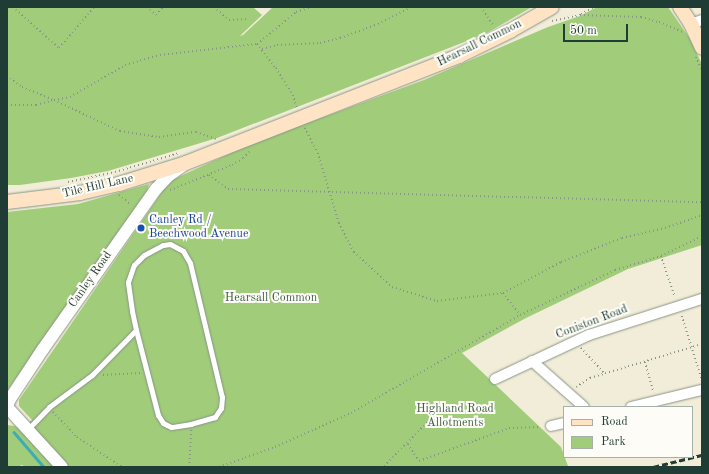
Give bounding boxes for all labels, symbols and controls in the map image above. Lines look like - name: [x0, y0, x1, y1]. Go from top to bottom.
- scale bar: [565, 16, 630, 42]
- street label: Hearsall Common: [435, 17, 525, 71]
- text: 50 m: [570, 25, 597, 37]
- street label: Tile Hill Lane: [61, 172, 135, 202]
- place label: Canley Rd / Beechwood Avenue: [149, 214, 248, 242]
- marker: Canley Rd / Beechwood Avenue: [136, 223, 146, 233]
- street label: Canley Road: [66, 249, 116, 311]
- park label: Hearsall Common: [225, 292, 317, 306]
- street label: Coniston Road: [554, 303, 630, 343]
- park label: Highland Road Allotments: [416, 403, 494, 431]
- legend: [563, 406, 693, 458]
- text: Road: [601, 416, 628, 428]
- text: Park: [601, 436, 626, 448]

